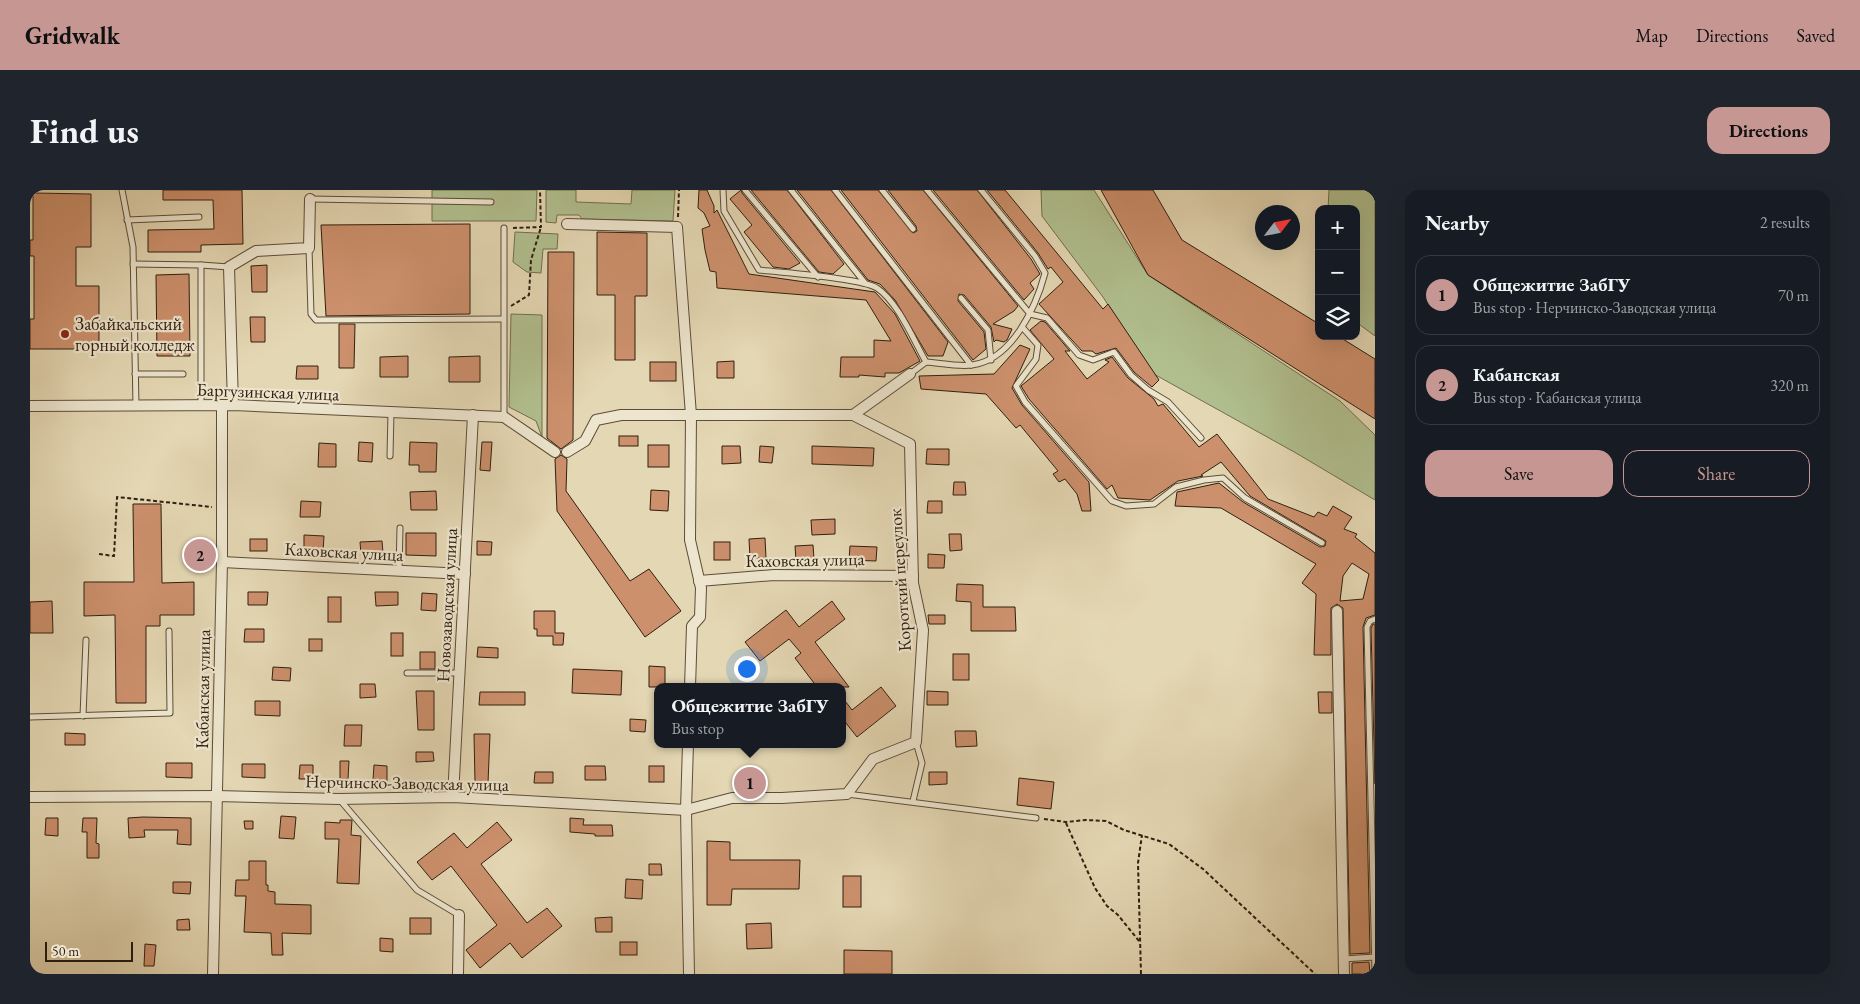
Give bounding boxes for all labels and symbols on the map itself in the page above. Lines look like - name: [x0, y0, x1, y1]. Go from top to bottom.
- north arrow: [1255, 205, 1300, 250]
- place label: Забайкальский горный колледж: [75, 312, 195, 356]
- marker: Забайкальский горный колледж: [59, 328, 71, 340]
- street label: Баргузинская улица: [196, 378, 341, 406]
- street label: Короткий переулок: [883, 507, 916, 652]
- street label: Новозаводская улица: [431, 526, 462, 683]
- pin: 2: [184, 536, 216, 574]
- street label: Каховская улица: [284, 537, 405, 566]
- street label: Каховская улица: [745, 547, 866, 572]
- street label: Кабанская улица: [190, 628, 215, 749]
- your location: [734, 656, 760, 682]
- pin: 1: [734, 764, 766, 802]
- street label: Нерчинско-Заводская улица: [305, 769, 510, 796]
- scale bar: [45, 939, 132, 962]

